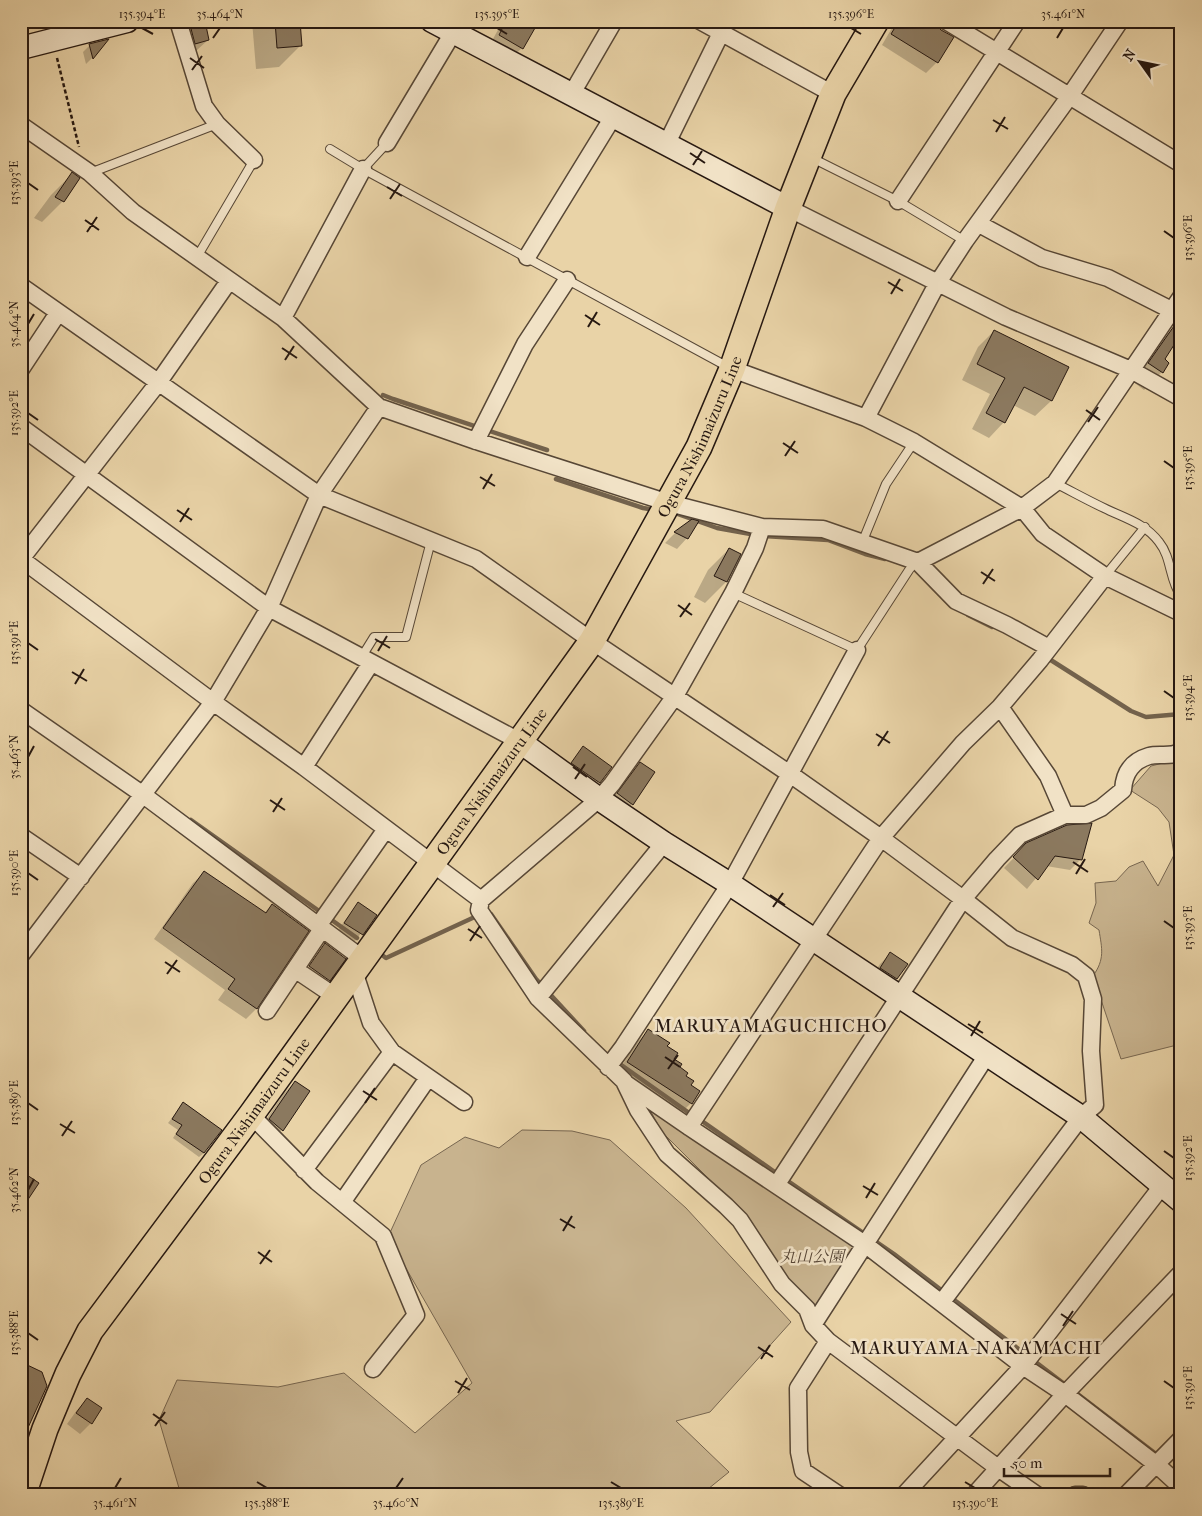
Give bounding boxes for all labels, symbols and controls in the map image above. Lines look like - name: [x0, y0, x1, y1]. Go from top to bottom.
- text: 135.394°E: [119, 7, 165, 21]
- text: 35.464°N: [197, 7, 243, 21]
- text: 135.395°E: [475, 7, 519, 21]
- text: 135.396°E: [828, 7, 874, 21]
- text: 35.461°N: [1041, 7, 1085, 21]
- north arrow: [1114, 38, 1164, 88]
- text: N: [1119, 46, 1140, 64]
- text: 135.393°E: [7, 161, 21, 205]
- text: 135.396°E: [1181, 215, 1195, 261]
- text: 35.464°N: [7, 301, 21, 347]
- street label: Ogura Nishimaizuru Line: [653, 353, 745, 521]
- text: 135.392°E: [7, 390, 21, 436]
- text: 135.395°E: [1181, 446, 1195, 490]
- text: 135.391°E: [7, 621, 21, 665]
- text: 135.394°E: [1181, 675, 1195, 721]
- street label: Ogura Nishimaizuru Line: [432, 704, 551, 859]
- text: 35.463°N: [7, 735, 21, 779]
- text: 135.390°E: [7, 850, 21, 896]
- text: 135.393°E: [1181, 906, 1195, 950]
- district label: MARUYAMAGUCHICHO: [654, 1015, 888, 1037]
- street label: Ogura Nishimaizuru Line: [194, 1033, 313, 1188]
- text: 135.389°E: [7, 1080, 21, 1126]
- text: 135.392°E: [1181, 1135, 1195, 1181]
- text: 35.462°N: [7, 1167, 21, 1213]
- park label: 丸山公園: [780, 1247, 847, 1266]
- text: 135.388°E: [7, 1310, 21, 1356]
- district label: MARUYAMA-NAKAMACHI: [850, 1337, 1102, 1359]
- text: 135.391°E: [1181, 1366, 1195, 1410]
- scale bar: [1004, 1446, 1111, 1478]
- text: 50 m: [1012, 1454, 1043, 1472]
- text: 35.461°N: [93, 1496, 137, 1510]
- text: 135.388°E: [244, 1496, 290, 1510]
- text: 35.460°N: [373, 1496, 419, 1510]
- text: 135.389°E: [598, 1496, 644, 1510]
- text: 135.390°E: [952, 1496, 998, 1510]

